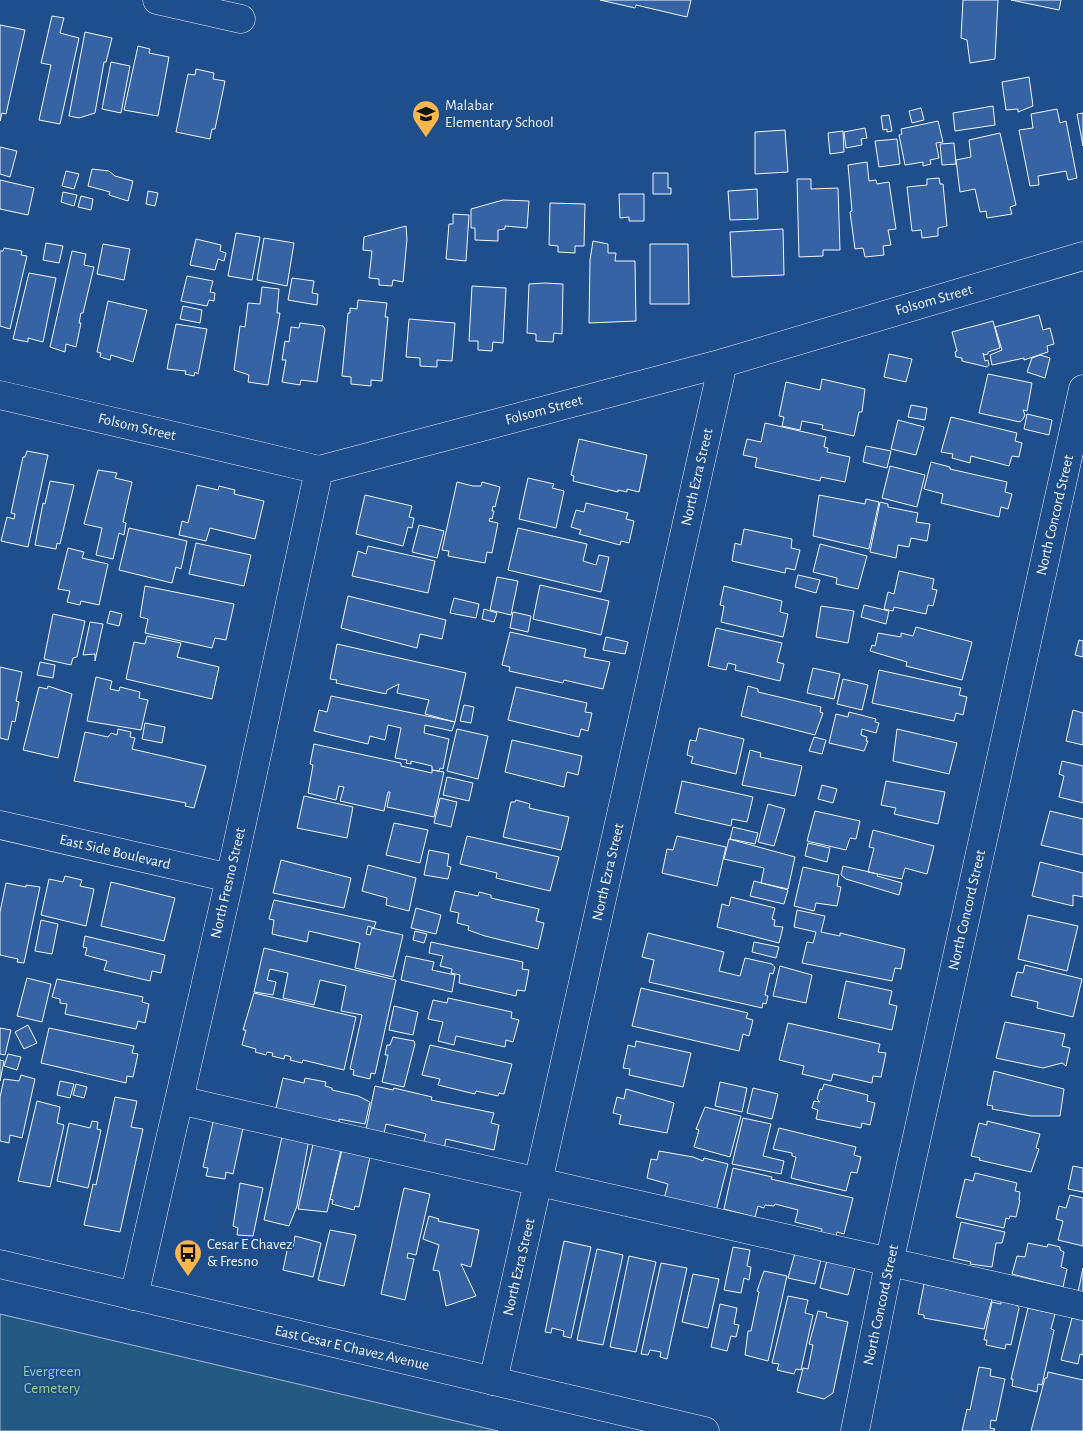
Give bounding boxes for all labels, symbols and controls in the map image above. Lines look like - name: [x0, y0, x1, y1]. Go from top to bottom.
- place label: Malabar Elementary School: [445, 98, 554, 130]
- school or university icon: Malabar Elementary School: [411, 99, 441, 138]
- street label: Folsom Street: [894, 282, 975, 318]
- street label: Folsom Street: [504, 392, 585, 428]
- street label: Folsom Street: [97, 411, 178, 443]
- street label: North Ezra Street: [678, 427, 716, 527]
- street label: North Concord Street: [1034, 453, 1076, 577]
- street label: North Ezra Street: [589, 822, 627, 922]
- street label: North Fresno Street: [208, 826, 248, 940]
- street label: East Side Boulevard: [58, 832, 172, 872]
- street label: North Concord Street: [946, 848, 988, 972]
- street label: North Ezra Street: [500, 1217, 538, 1317]
- place label: Cesar E Chavez & Fresno: [207, 1237, 292, 1269]
- bus stop icon: Cesar E Chavez & Fresno: [173, 1238, 203, 1277]
- street label: North Concord Street: [861, 1243, 901, 1367]
- street label: East Cesar E Chavez Avenue: [273, 1323, 431, 1373]
- park label: Evergreen Cemetery: [23, 1364, 81, 1396]

